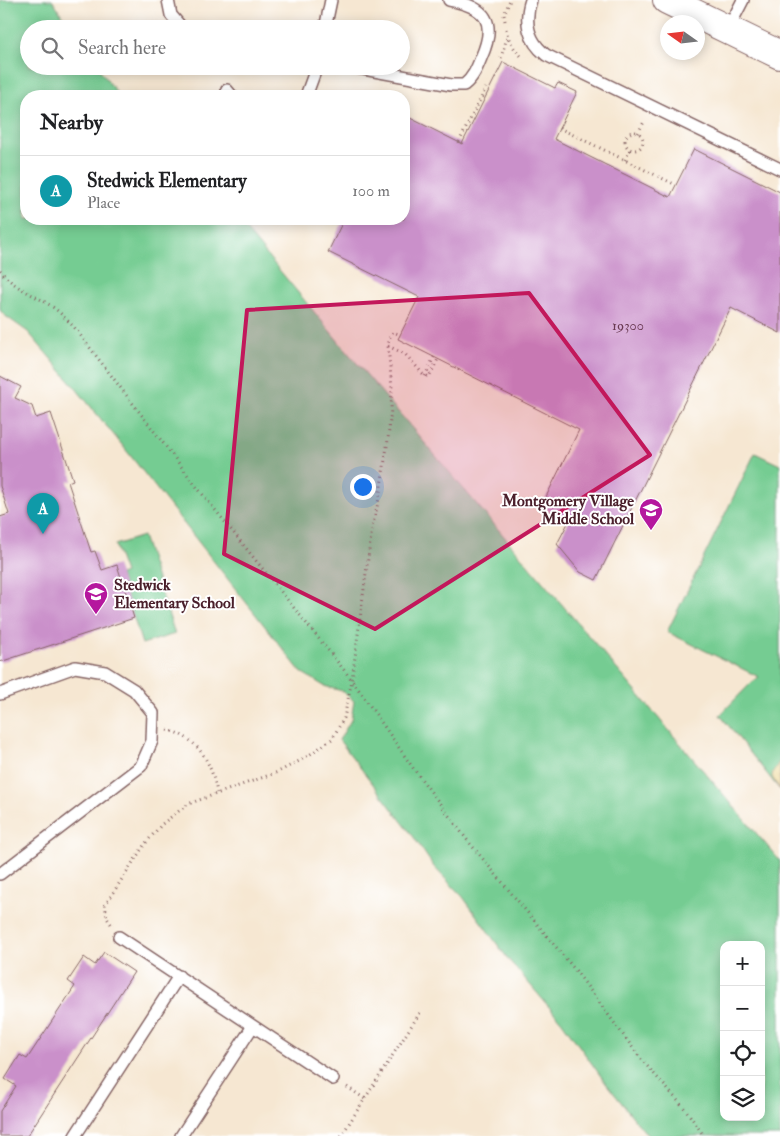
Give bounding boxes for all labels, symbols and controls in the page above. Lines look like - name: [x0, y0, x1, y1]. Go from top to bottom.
- north arrow: [660, 15, 705, 60]
- search box: [20, 20, 410, 75]
- icon: search: [38, 34, 66, 62]
- text: Search here: [78, 36, 166, 60]
- text: Nearby: [40, 109, 103, 136]
- text: Stedwick Elementary: [87, 169, 247, 193]
- text: A: [51, 181, 61, 201]
- text: 100 m: [352, 181, 390, 201]
- text: Place: [87, 193, 120, 213]
- house number: 19300: [612, 317, 644, 334]
- your location: [350, 474, 376, 500]
- place label: Montgomery Village Middle School: [501, 491, 635, 529]
- pin: A: [27, 493, 59, 534]
- school or university icon: Montgomery Village Middle School: [638, 497, 664, 531]
- place label: Stedwick Elementary School: [114, 575, 236, 614]
- school or university icon: Stedwick Elementary School: [83, 581, 109, 615]
- map controls: [720, 941, 765, 1121]
- button: +: [720, 941, 765, 986]
- button: −: [720, 986, 765, 1031]
- button: locate: [720, 1031, 765, 1076]
- button: layers: [720, 1076, 765, 1121]

